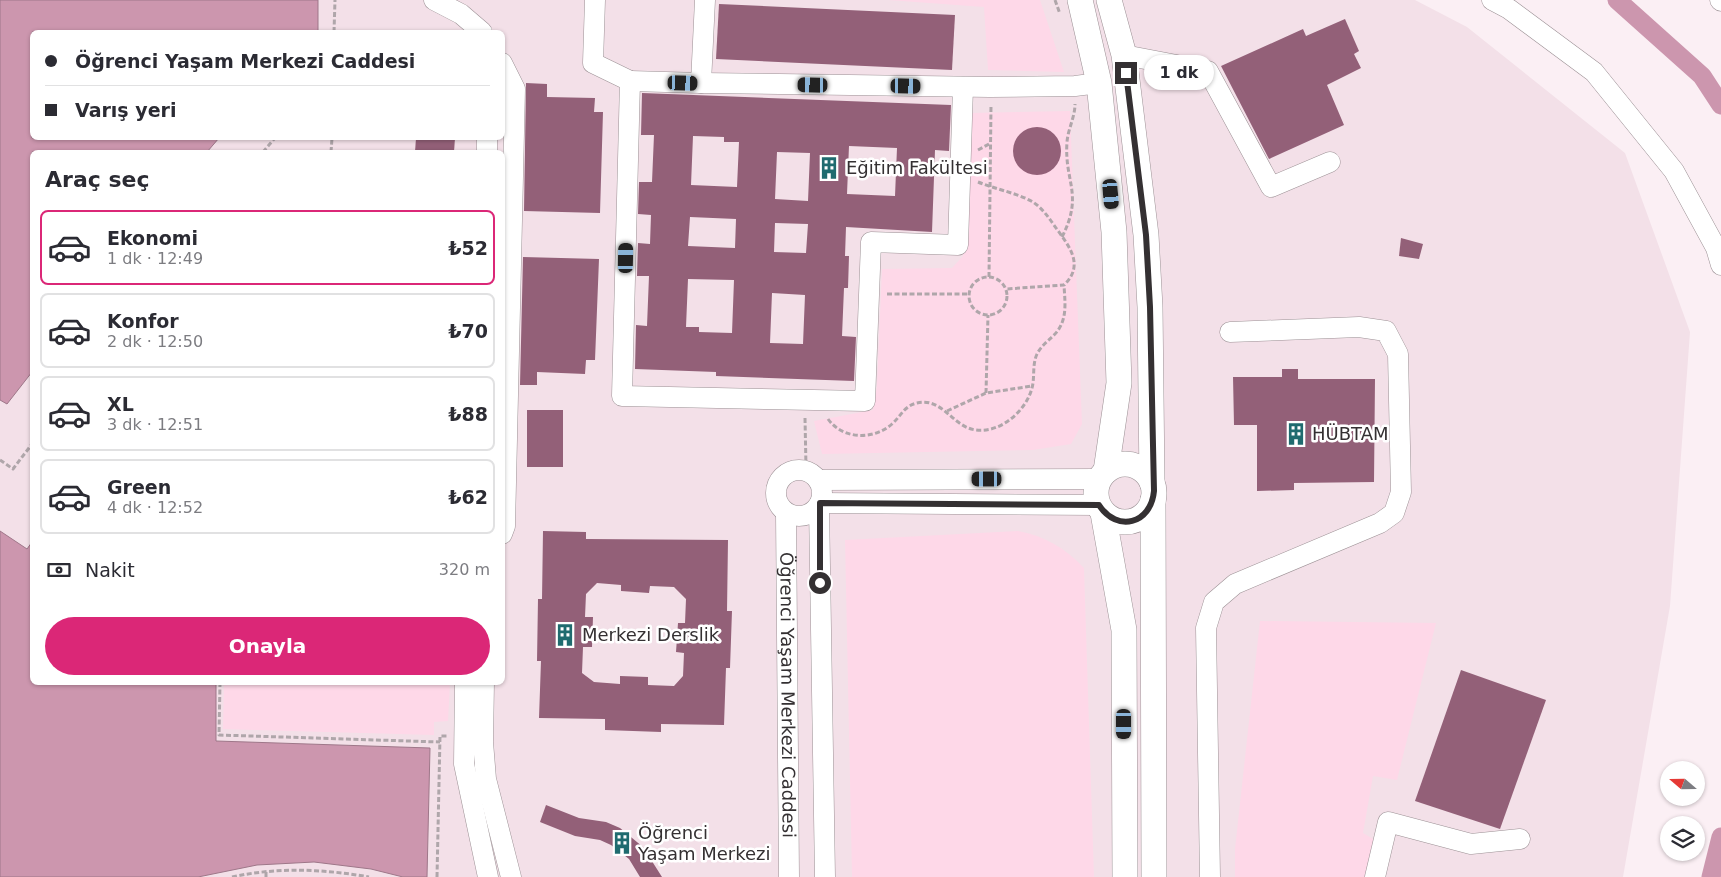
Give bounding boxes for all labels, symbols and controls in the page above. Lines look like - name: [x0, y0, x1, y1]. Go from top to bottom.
- text: Öğrenci Yaşam Merkezi Caddesi: [75, 50, 415, 72]
- callout: 1 dk: [1144, 56, 1214, 90]
- route end: [1115, 62, 1137, 84]
- text: 1 dk: [1160, 63, 1198, 82]
- car: [667, 75, 698, 91]
- car: [797, 77, 828, 93]
- car: [890, 78, 921, 94]
- text: Varış yeri: [75, 99, 176, 121]
- building icon: Eğitim Fakültesi: [816, 155, 842, 181]
- place label: Eğitim Fakültesi: [846, 157, 988, 178]
- text: Araç seç: [45, 167, 149, 192]
- car: [1102, 178, 1119, 210]
- icon: car: [47, 225, 92, 270]
- text: Ekonomi: [107, 227, 198, 249]
- text: ₺52: [448, 237, 488, 259]
- car: [618, 243, 633, 273]
- text: 1 dk · 12:49: [107, 249, 203, 268]
- icon: car: [47, 308, 92, 353]
- text: Konfor: [107, 310, 179, 332]
- text: ₺70: [448, 320, 488, 342]
- text: 2 dk · 12:50: [107, 332, 203, 351]
- icon: car: [47, 391, 92, 436]
- text: XL: [107, 393, 134, 415]
- text: ₺88: [448, 403, 488, 425]
- text: 3 dk · 12:51: [107, 415, 203, 434]
- building icon: HÜBTAM: [1283, 421, 1309, 447]
- place label: HÜBTAM: [1312, 423, 1389, 444]
- car: [972, 472, 1002, 487]
- icon: car: [47, 474, 92, 519]
- text: Green: [107, 476, 171, 498]
- text: ₺62: [448, 486, 488, 508]
- text: 4 dk · 12:52: [107, 498, 203, 517]
- street label: Öğrenci Yaşam Merkezi Caddesi: [776, 552, 800, 838]
- icon: cash: [45, 556, 73, 584]
- text: Nakit: [85, 559, 135, 581]
- text: 320 m: [439, 560, 490, 579]
- route start: [809, 572, 831, 594]
- button: Onayla: [45, 617, 490, 675]
- building icon: Merkezi Derslik: [552, 622, 578, 648]
- place label: Merkezi Derslik: [582, 624, 720, 645]
- car: [1116, 709, 1131, 739]
- north arrow: [1660, 761, 1705, 806]
- map controls: [1660, 761, 1705, 861]
- button: layers: [1660, 816, 1705, 861]
- place label: Öğrenci Yaşam Merkezi: [637, 822, 771, 864]
- building icon: Öğrenci Yaşam Merkezi: [609, 830, 635, 856]

